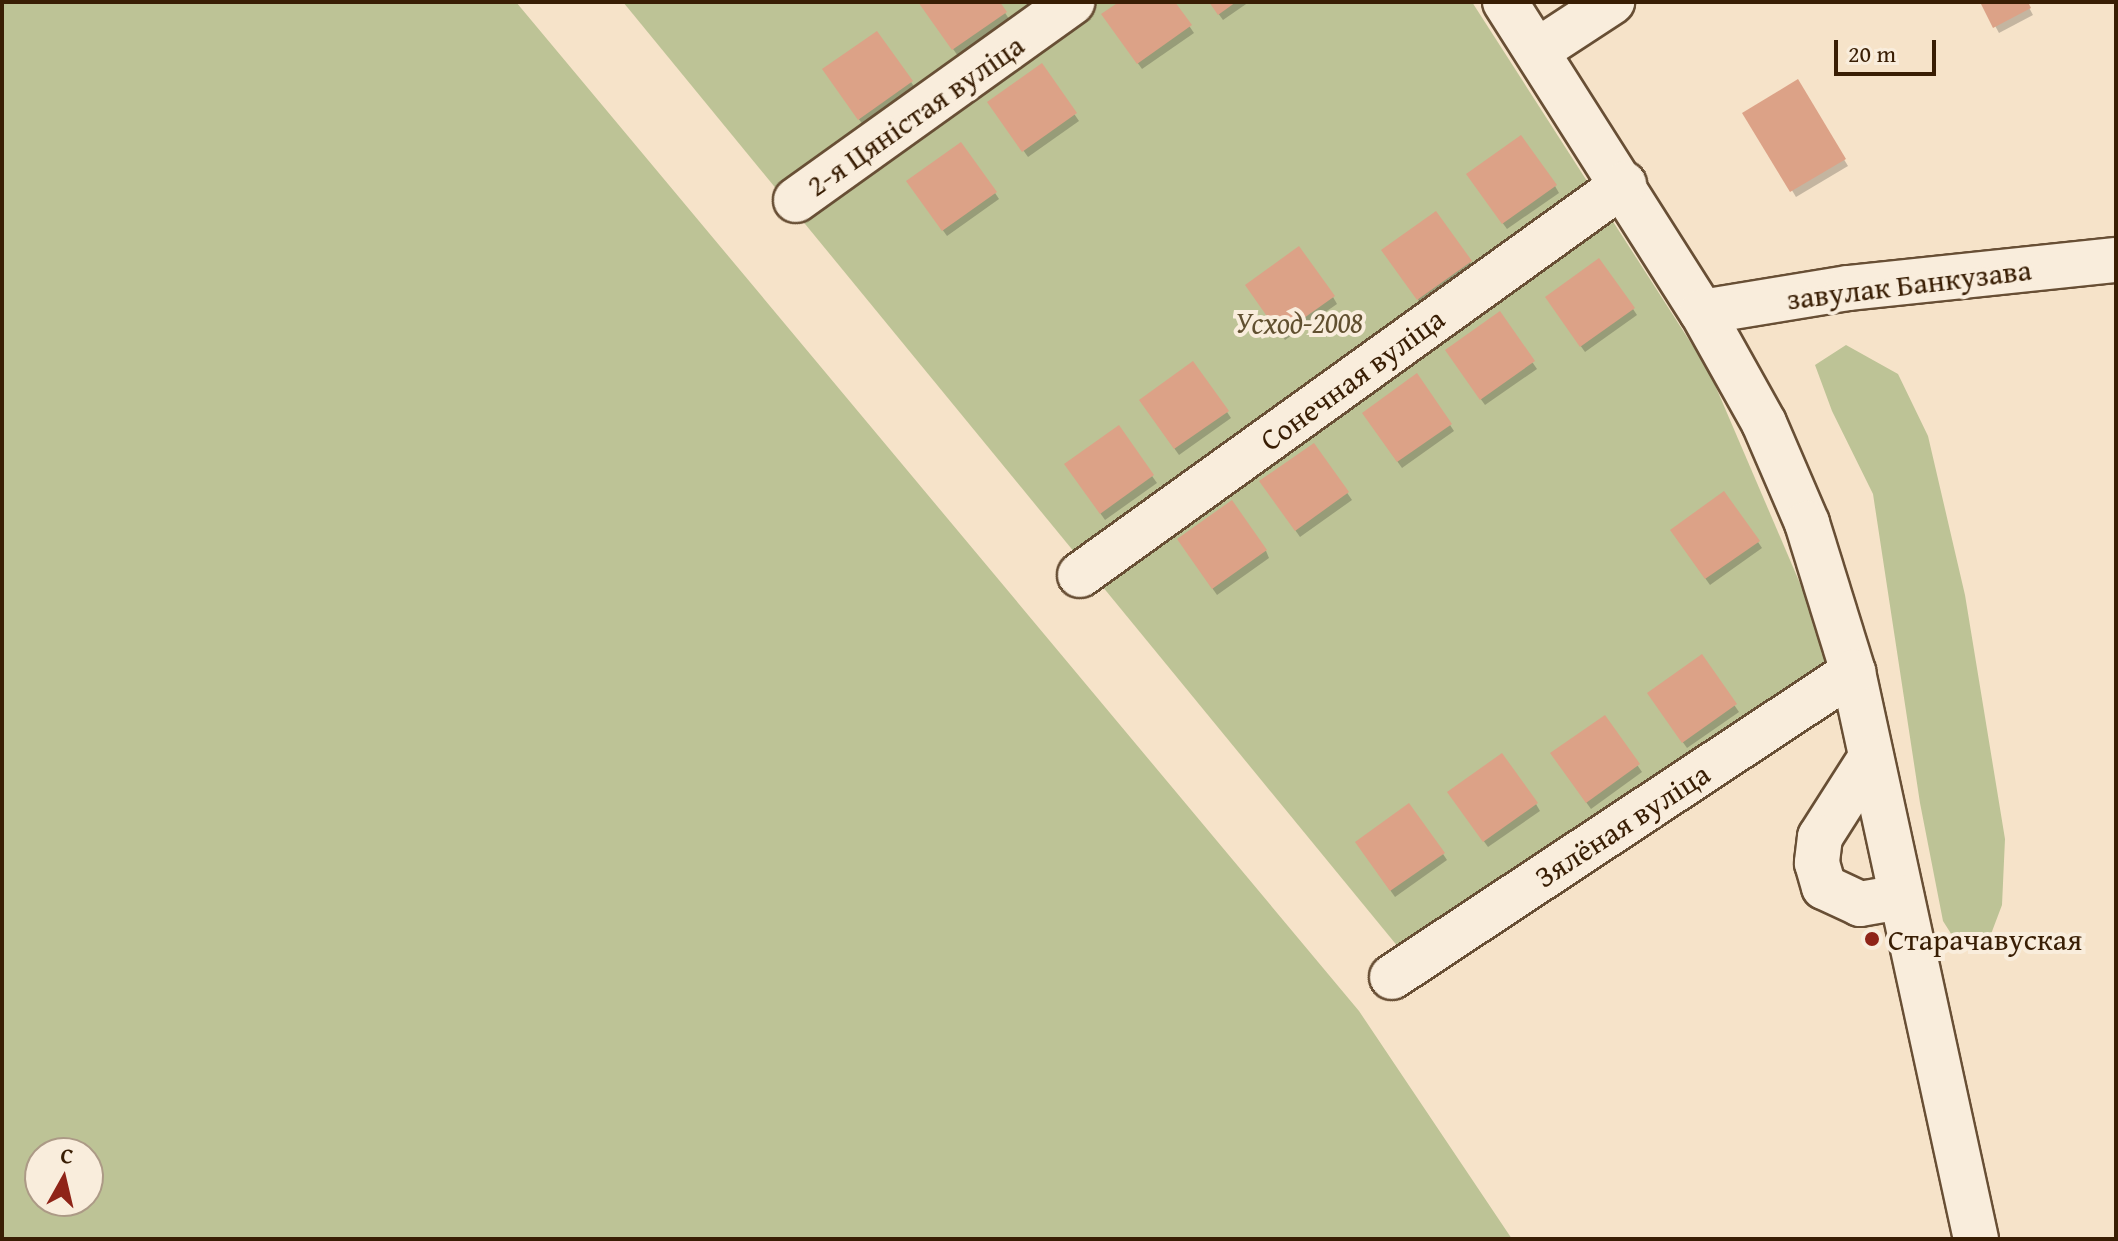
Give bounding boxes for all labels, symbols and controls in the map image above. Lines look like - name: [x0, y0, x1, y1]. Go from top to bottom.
- scale bar: [1838, 24, 1940, 74]
- street label: 2-я Цяністая вуліца: [799, 27, 1031, 203]
- text: 20 m: [1848, 36, 1896, 71]
- street label: завулак Банкузава: [1785, 251, 2033, 317]
- street label: Сонечная вуліца: [1253, 300, 1451, 458]
- park label: Усход-2008: [1235, 304, 1363, 340]
- street label: Зялёная вуліца: [1528, 755, 1716, 895]
- place label: Старачавуская: [1888, 921, 2082, 957]
- marker: Старачавуская: [1863, 930, 1881, 948]
- north arrow: [24, 1137, 104, 1217]
- text: С: [59, 1139, 75, 1172]

